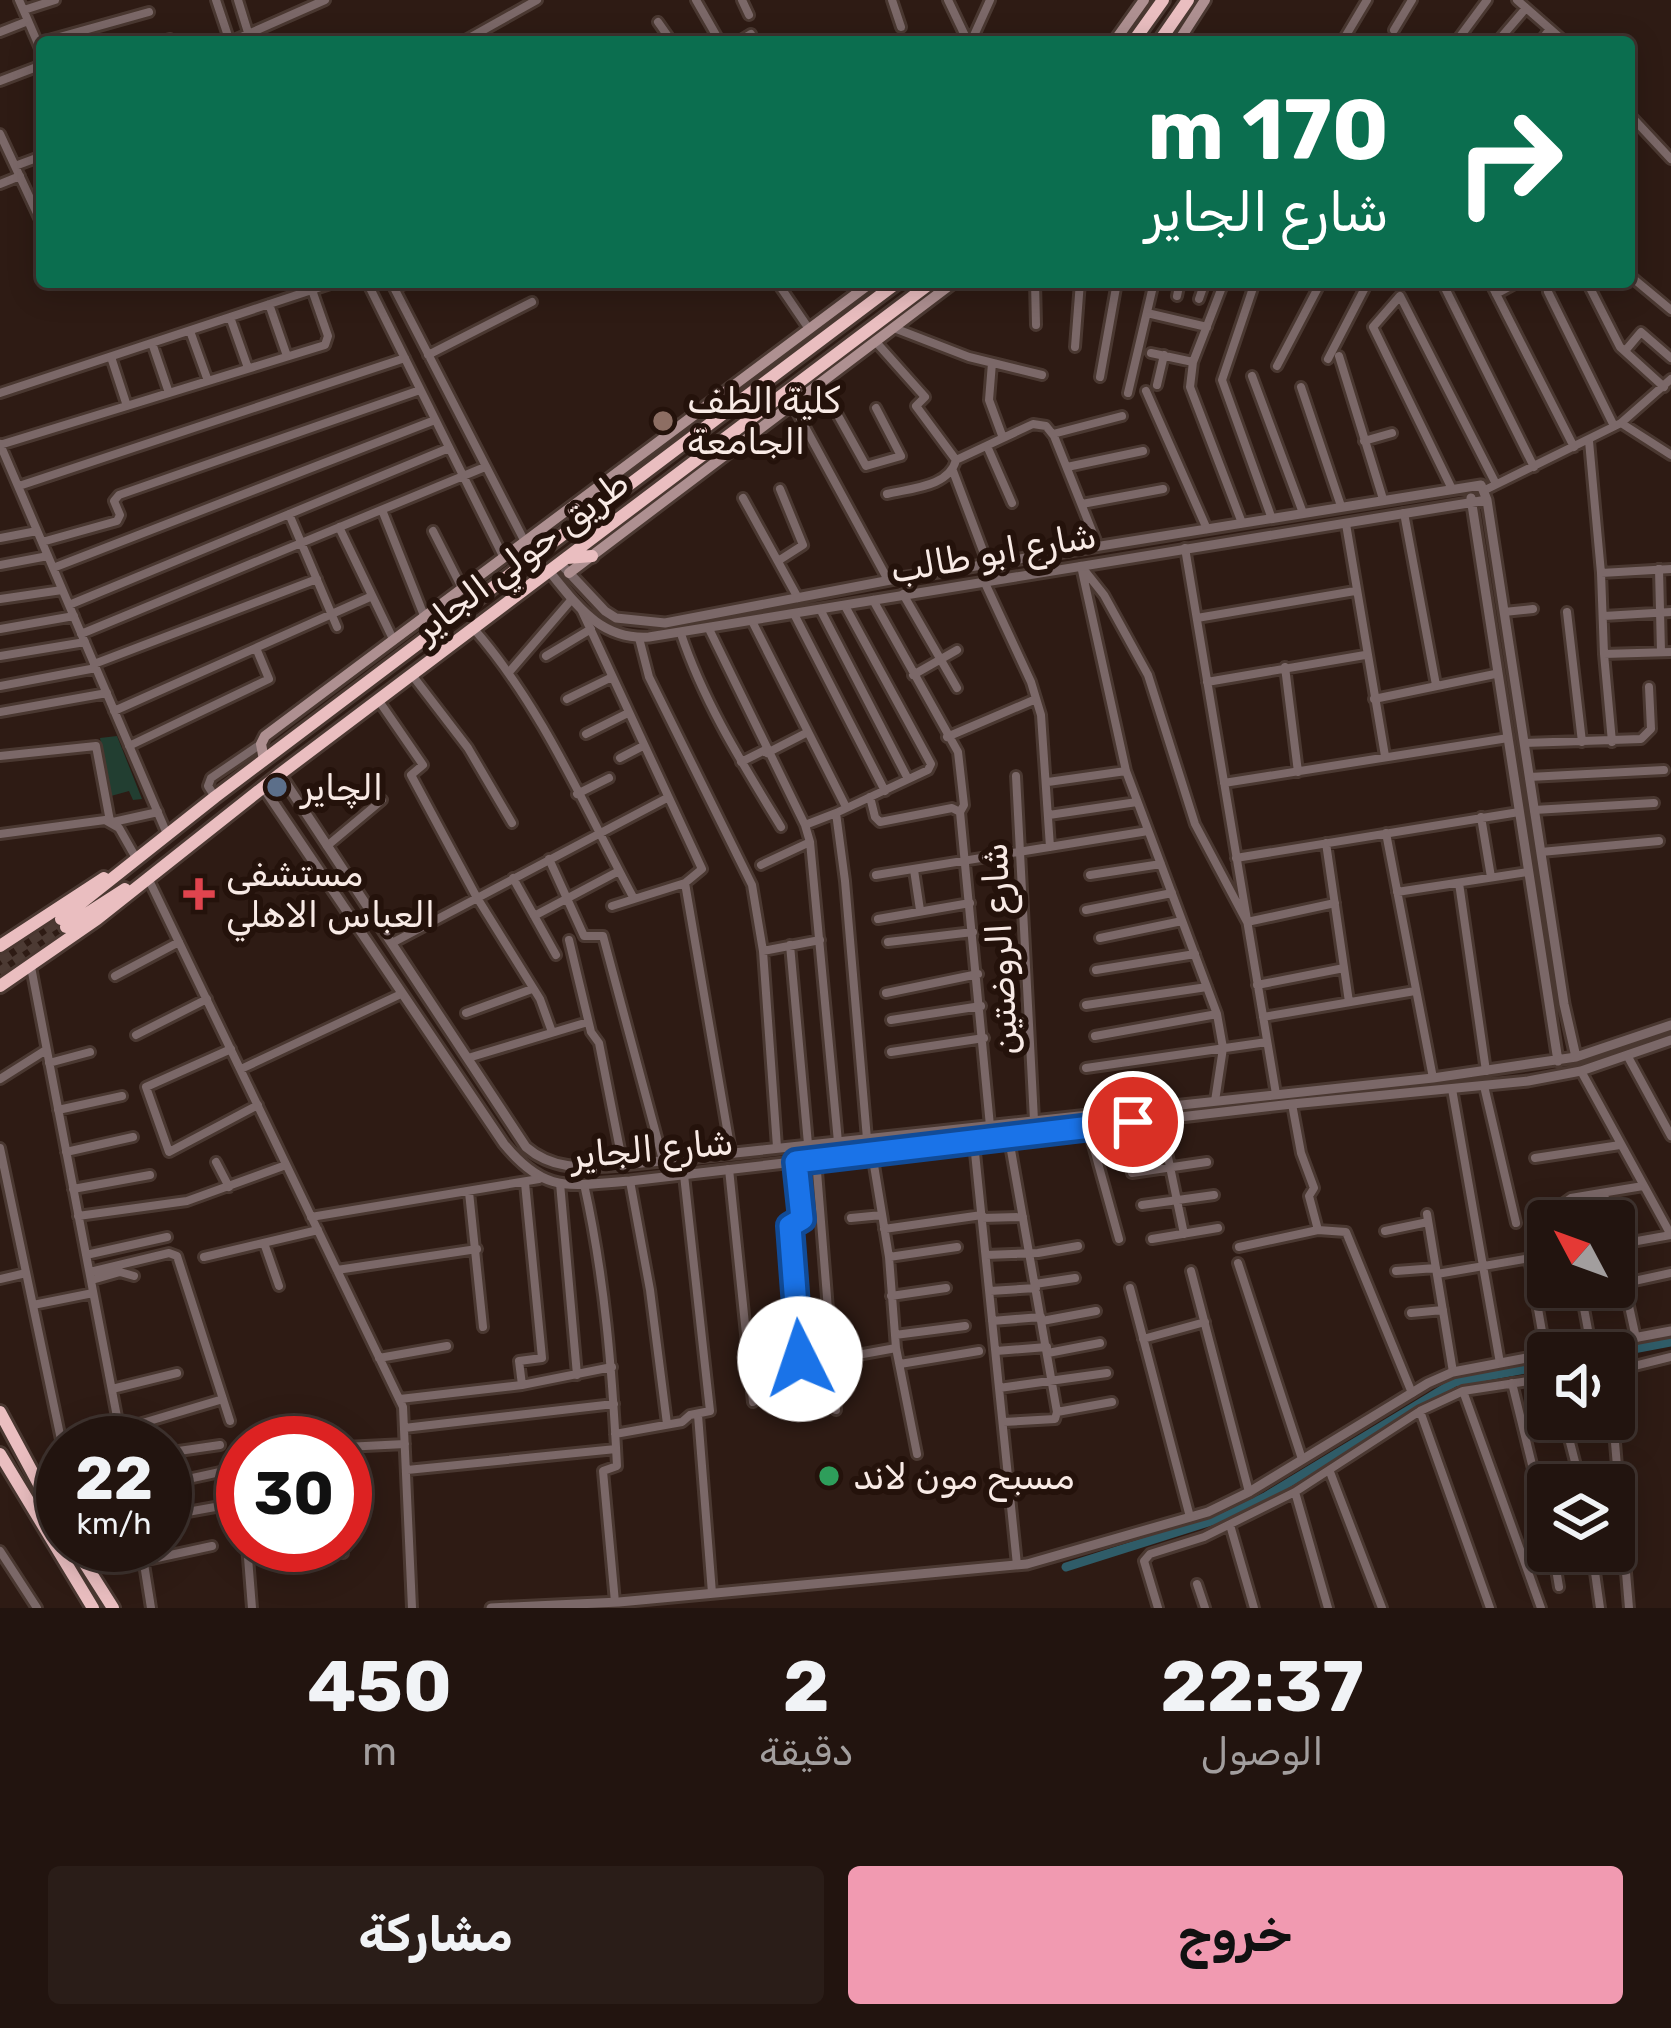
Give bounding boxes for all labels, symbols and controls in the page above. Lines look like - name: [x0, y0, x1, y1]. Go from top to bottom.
- text: 170 m: [1147, 80, 1389, 180]
- icon: right: [1431, 84, 1587, 240]
- text: شارع الجاير: [1145, 181, 1389, 245]
- place label: كلية الطف الجامعة: [687, 379, 840, 463]
- marker: كلية الطف الجامعة: [650, 408, 676, 434]
- street label: طريق حولي الجاير: [404, 461, 640, 656]
- street label: شارع ابو طالب: [887, 513, 1100, 596]
- place label: الچاير: [299, 766, 383, 809]
- marker: الچاير: [264, 774, 290, 800]
- street label: شارع الروضتين: [972, 842, 1031, 1056]
- place label: مستشفى العباس الاهلي: [226, 852, 435, 942]
- marker: مستشفى العباس الاهلي: [183, 878, 215, 910]
- pin: [1082, 1071, 1184, 1173]
- icon: arrive: [1100, 1089, 1166, 1155]
- street label: شارع الجاير: [567, 1120, 735, 1181]
- north arrow: [1527, 1200, 1635, 1308]
- map controls: [1527, 1200, 1635, 1572]
- position arrow: [737, 1296, 863, 1422]
- button: sound: [1527, 1332, 1635, 1440]
- speed limit sign: 30: [216, 1416, 372, 1572]
- text: 22: [75, 1443, 153, 1514]
- place label: مسبح مون لاند: [853, 1455, 1075, 1502]
- marker: مسبح مون لاند: [816, 1463, 842, 1489]
- button: layers: [1527, 1464, 1635, 1572]
- text: km/h: [77, 1506, 151, 1542]
- text: 450: [307, 1644, 452, 1729]
- text: 2: [783, 1644, 830, 1729]
- text: 22:37: [1160, 1644, 1364, 1729]
- text: m: [362, 1729, 397, 1775]
- text: دقيقة: [759, 1729, 853, 1775]
- text: الوصول: [1201, 1729, 1324, 1775]
- button: مشاركة: [48, 1866, 824, 2004]
- button: خروج: [848, 1866, 1623, 2004]

